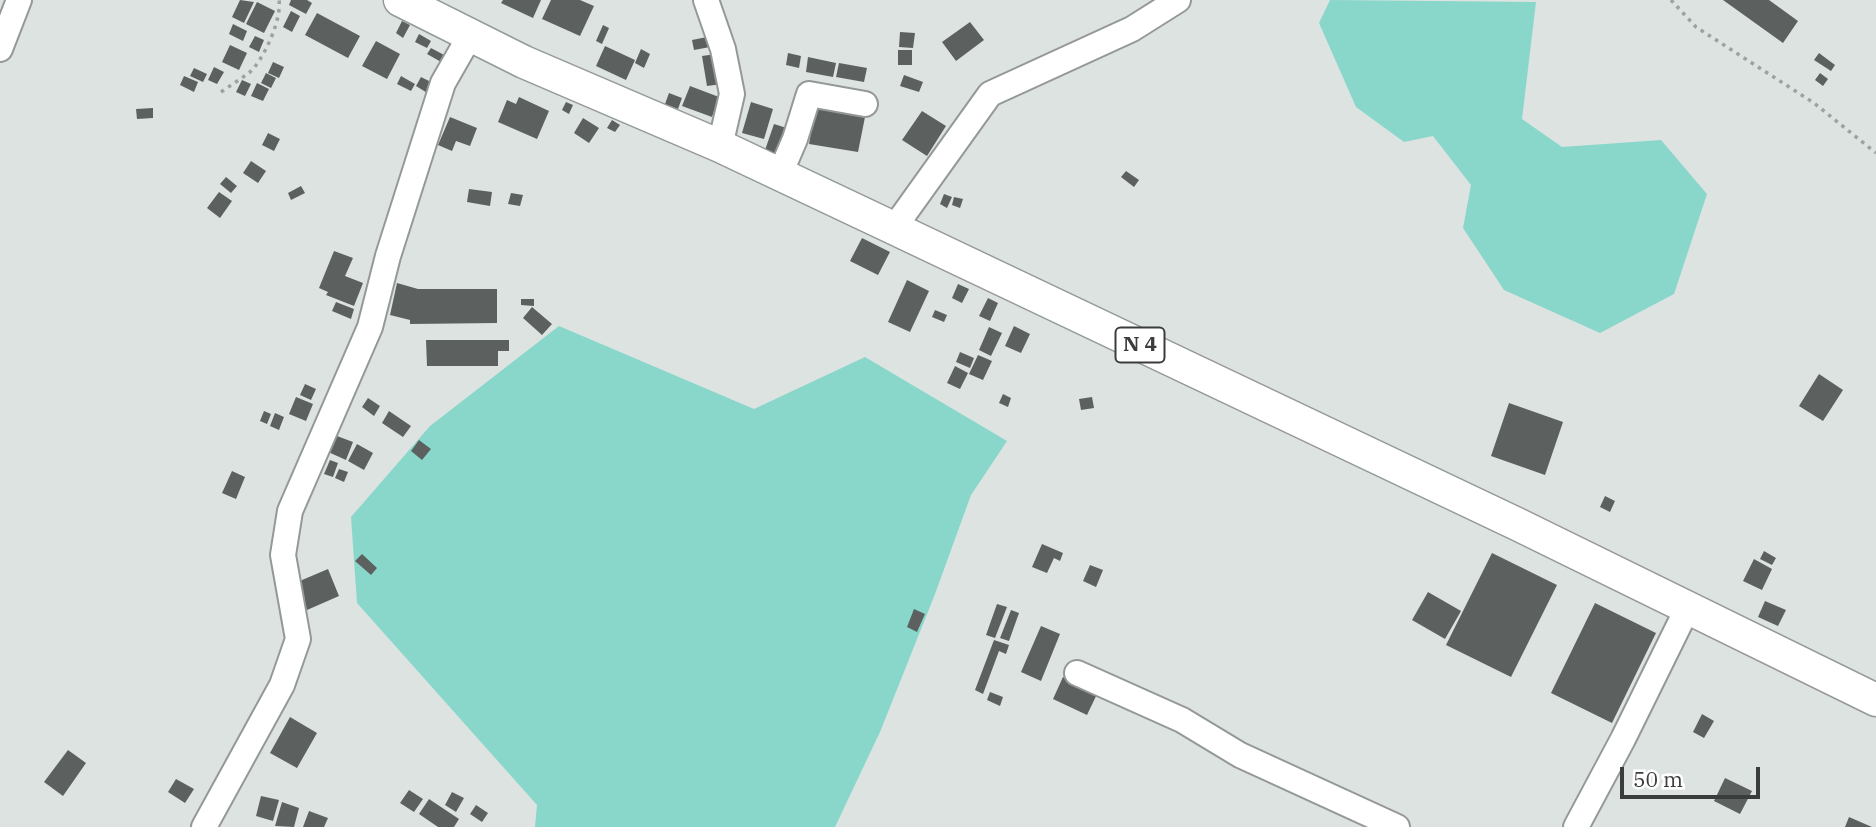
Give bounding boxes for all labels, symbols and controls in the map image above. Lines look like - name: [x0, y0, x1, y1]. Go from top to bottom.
- road number: N 4: [1116, 328, 1164, 362]
- scale bar: [1624, 754, 1764, 798]
- text: 50 m: [1633, 765, 1683, 793]

